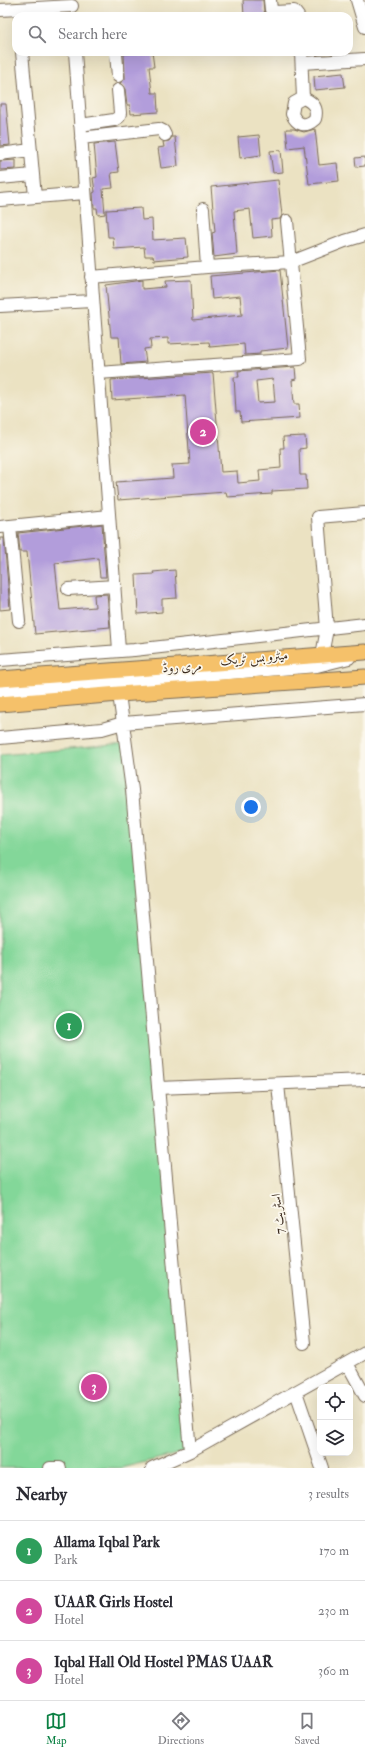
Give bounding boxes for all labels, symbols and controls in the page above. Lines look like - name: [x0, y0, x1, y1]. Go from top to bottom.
- search box: [12, 12, 353, 56]
- icon: search: [26, 23, 48, 45]
- text: Search here: [58, 25, 127, 44]
- pin: 2: [190, 417, 216, 447]
- street label: میٹرو بس ٹریک: [219, 647, 289, 670]
- street label: مری روڈ: [162, 658, 202, 677]
- your location: [241, 797, 261, 817]
- pin: 1: [56, 1011, 82, 1041]
- street label: اسٹریٹ 7: [268, 1192, 288, 1235]
- pin: 3: [81, 1372, 107, 1402]
- map controls: [317, 1384, 353, 1456]
- button: locate: [317, 1384, 353, 1420]
- button: layers: [317, 1420, 353, 1456]
- text: Nearby: [16, 1484, 67, 1505]
- text: 3 results: [308, 1486, 349, 1502]
- text: Allama Iqbal Park: [54, 1533, 160, 1552]
- text: 1: [27, 1543, 31, 1559]
- text: 170 m: [319, 1543, 349, 1559]
- text: Park: [54, 1552, 78, 1568]
- text: UAAR Girls Hostel: [54, 1593, 173, 1612]
- text: 2: [26, 1603, 32, 1619]
- text: 230 m: [318, 1603, 349, 1619]
- text: Hotel: [54, 1612, 84, 1628]
- text: Iqbal Hall Old Hostel PMAS UAAR: [54, 1653, 273, 1672]
- text: 3: [27, 1663, 32, 1679]
- text: 360 m: [318, 1663, 349, 1679]
- text: Hotel: [54, 1672, 84, 1688]
- tab: Map: [45, 1710, 67, 1747]
- tab: Directions: [158, 1710, 204, 1747]
- tab: Saved: [295, 1710, 320, 1747]

